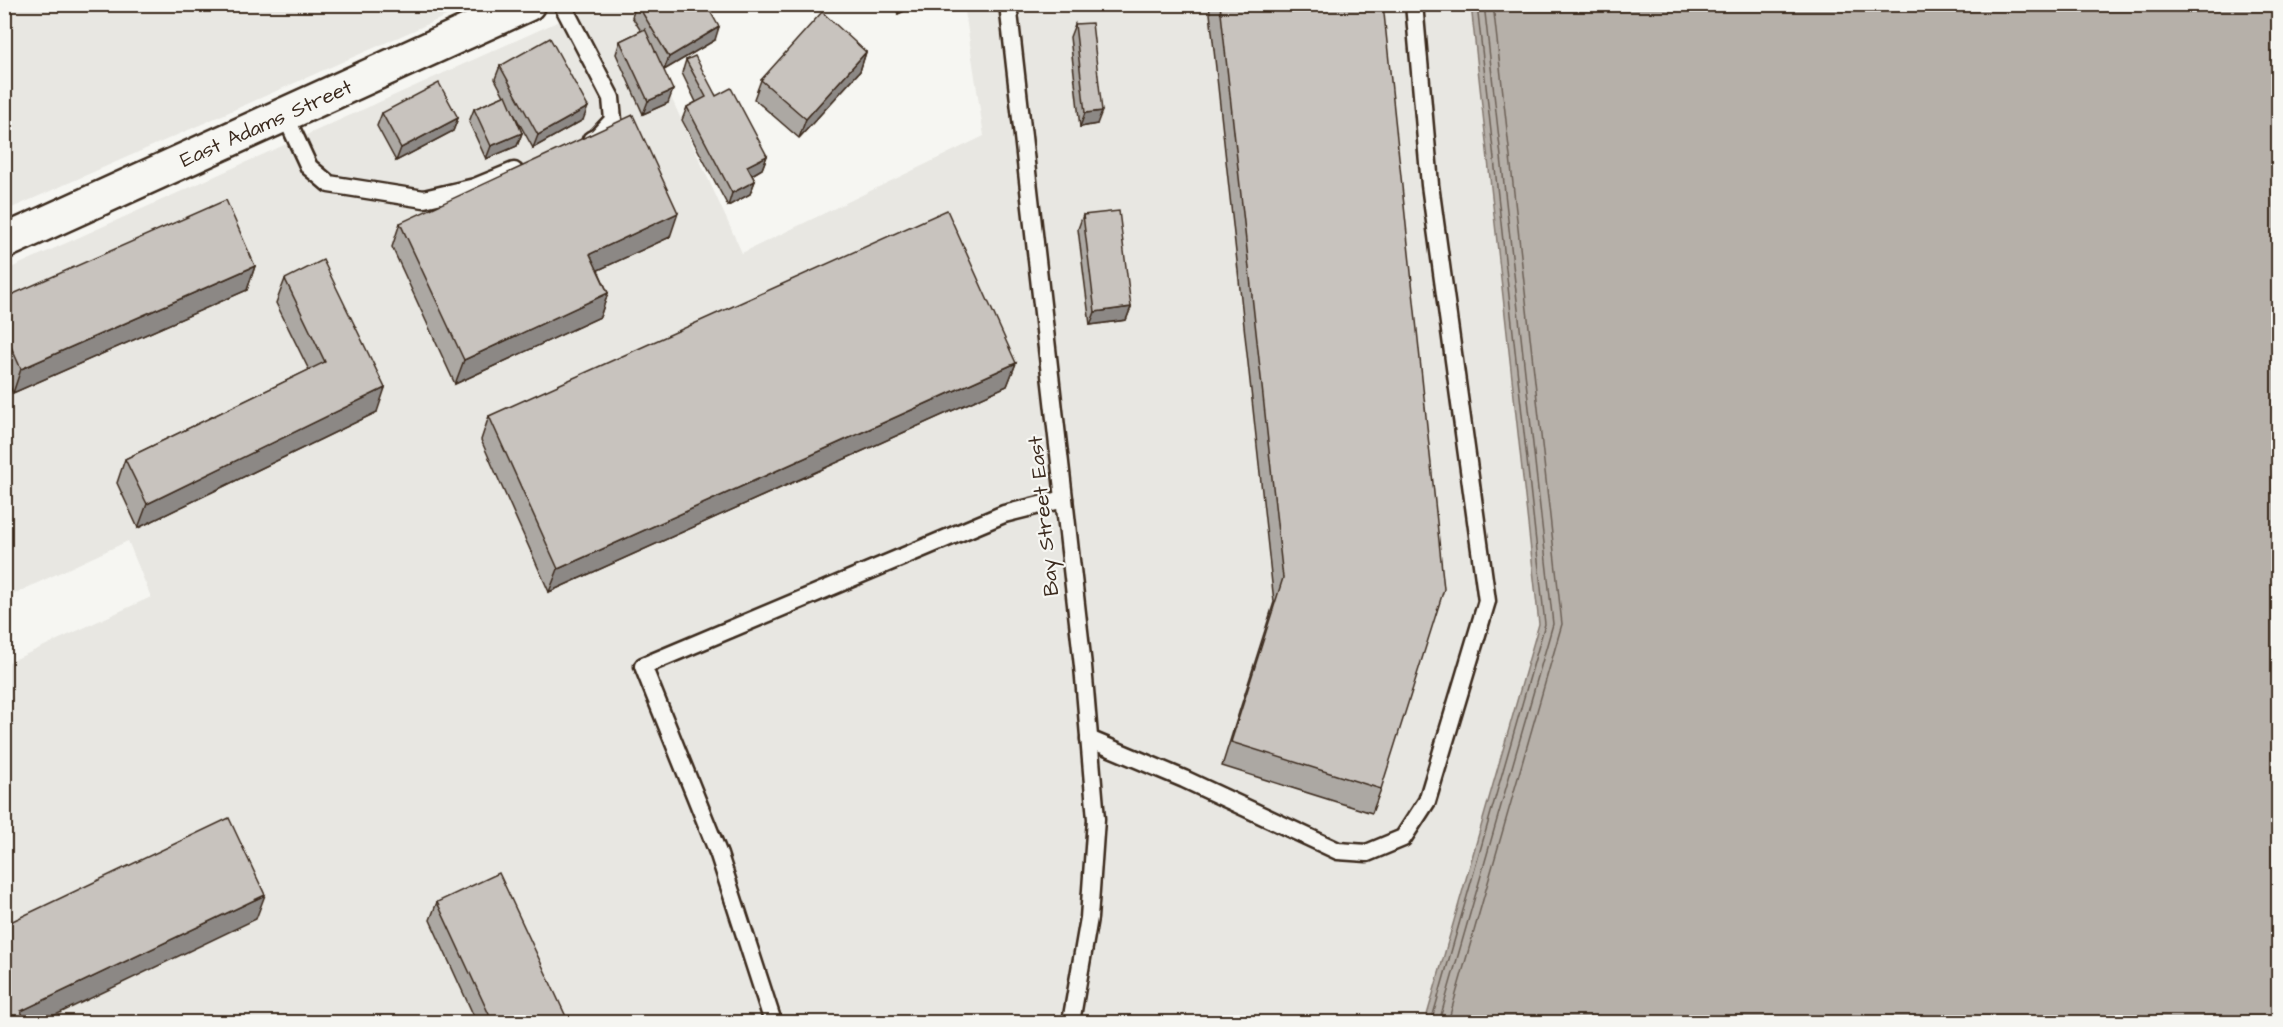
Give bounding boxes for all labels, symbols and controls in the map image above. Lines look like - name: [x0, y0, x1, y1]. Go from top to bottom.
- street label: East Adams Street: [176, 72, 357, 174]
- street label: Bay Street East: [1021, 434, 1068, 597]

